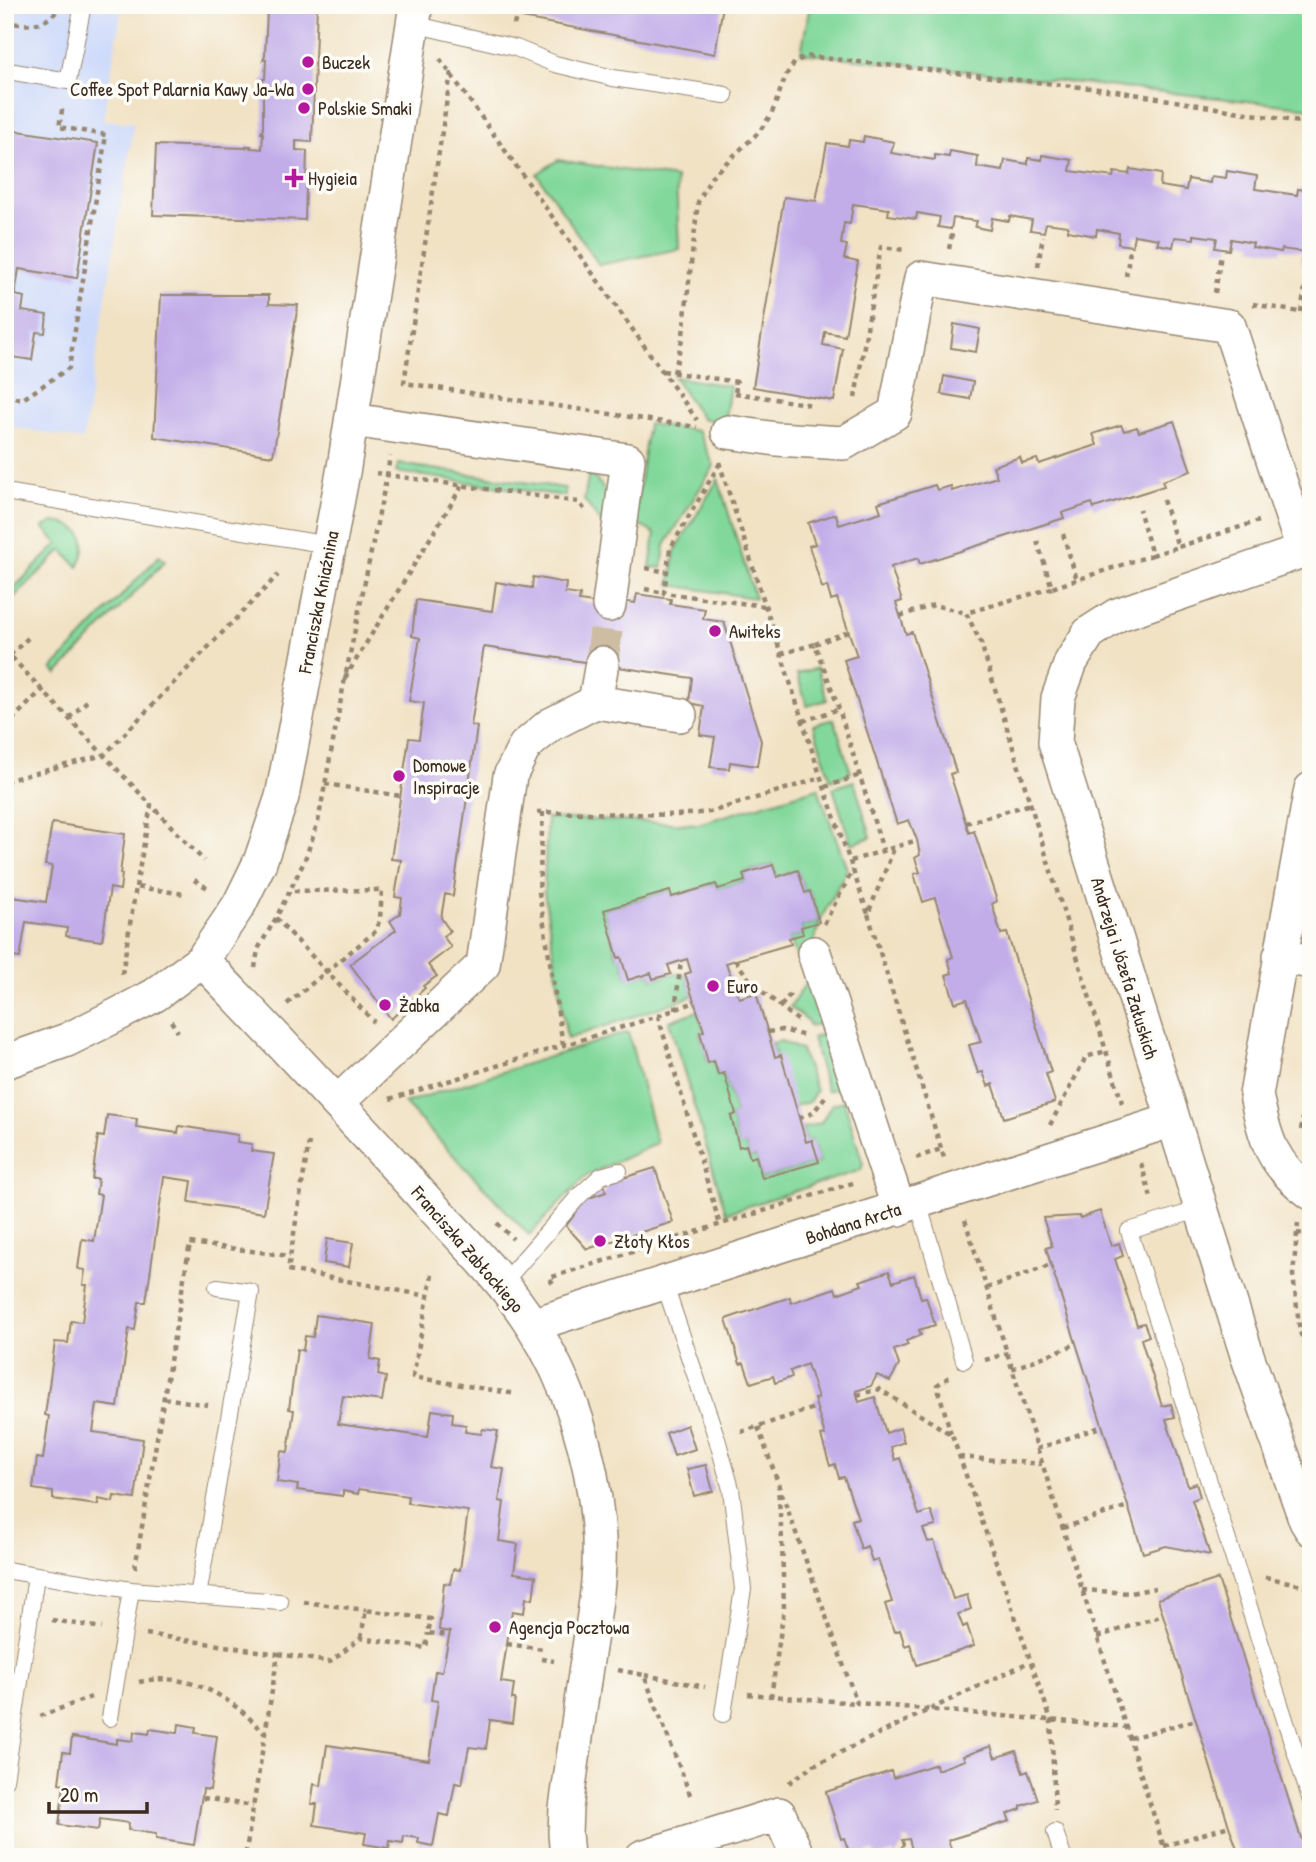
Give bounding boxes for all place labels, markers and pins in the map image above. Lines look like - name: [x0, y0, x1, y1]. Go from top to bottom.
- place label: Buczek: [322, 49, 370, 75]
- marker: Buczek: [300, 54, 316, 70]
- place label: Coffee Spot Palarnia Kawy Ja-Wa: [70, 76, 295, 102]
- marker: Coffee Spot Palarnia Kawy Ja-Wa: [300, 81, 316, 97]
- place label: Polskie Smaki: [318, 95, 412, 121]
- marker: Polskie Smaki: [296, 100, 312, 116]
- place label: Hygieia: [308, 165, 357, 191]
- marker: Hygieia: [286, 170, 302, 186]
- place label: Awiteks: [729, 618, 781, 644]
- marker: Awiteks: [707, 623, 723, 639]
- place label: Domowe Inspiracje: [413, 752, 480, 800]
- marker: Domowe Inspiracje: [391, 768, 407, 784]
- place label: Euro: [727, 973, 758, 999]
- marker: Euro: [705, 978, 721, 994]
- place label: Żabka: [399, 992, 440, 1018]
- marker: Żabka: [377, 997, 393, 1013]
- place label: Złoty Kłos: [614, 1228, 690, 1254]
- marker: Złoty Kłos: [592, 1233, 608, 1249]
- place label: Agencja Pocztowa: [509, 1614, 630, 1640]
- marker: Agencja Pocztowa: [487, 1619, 503, 1635]

